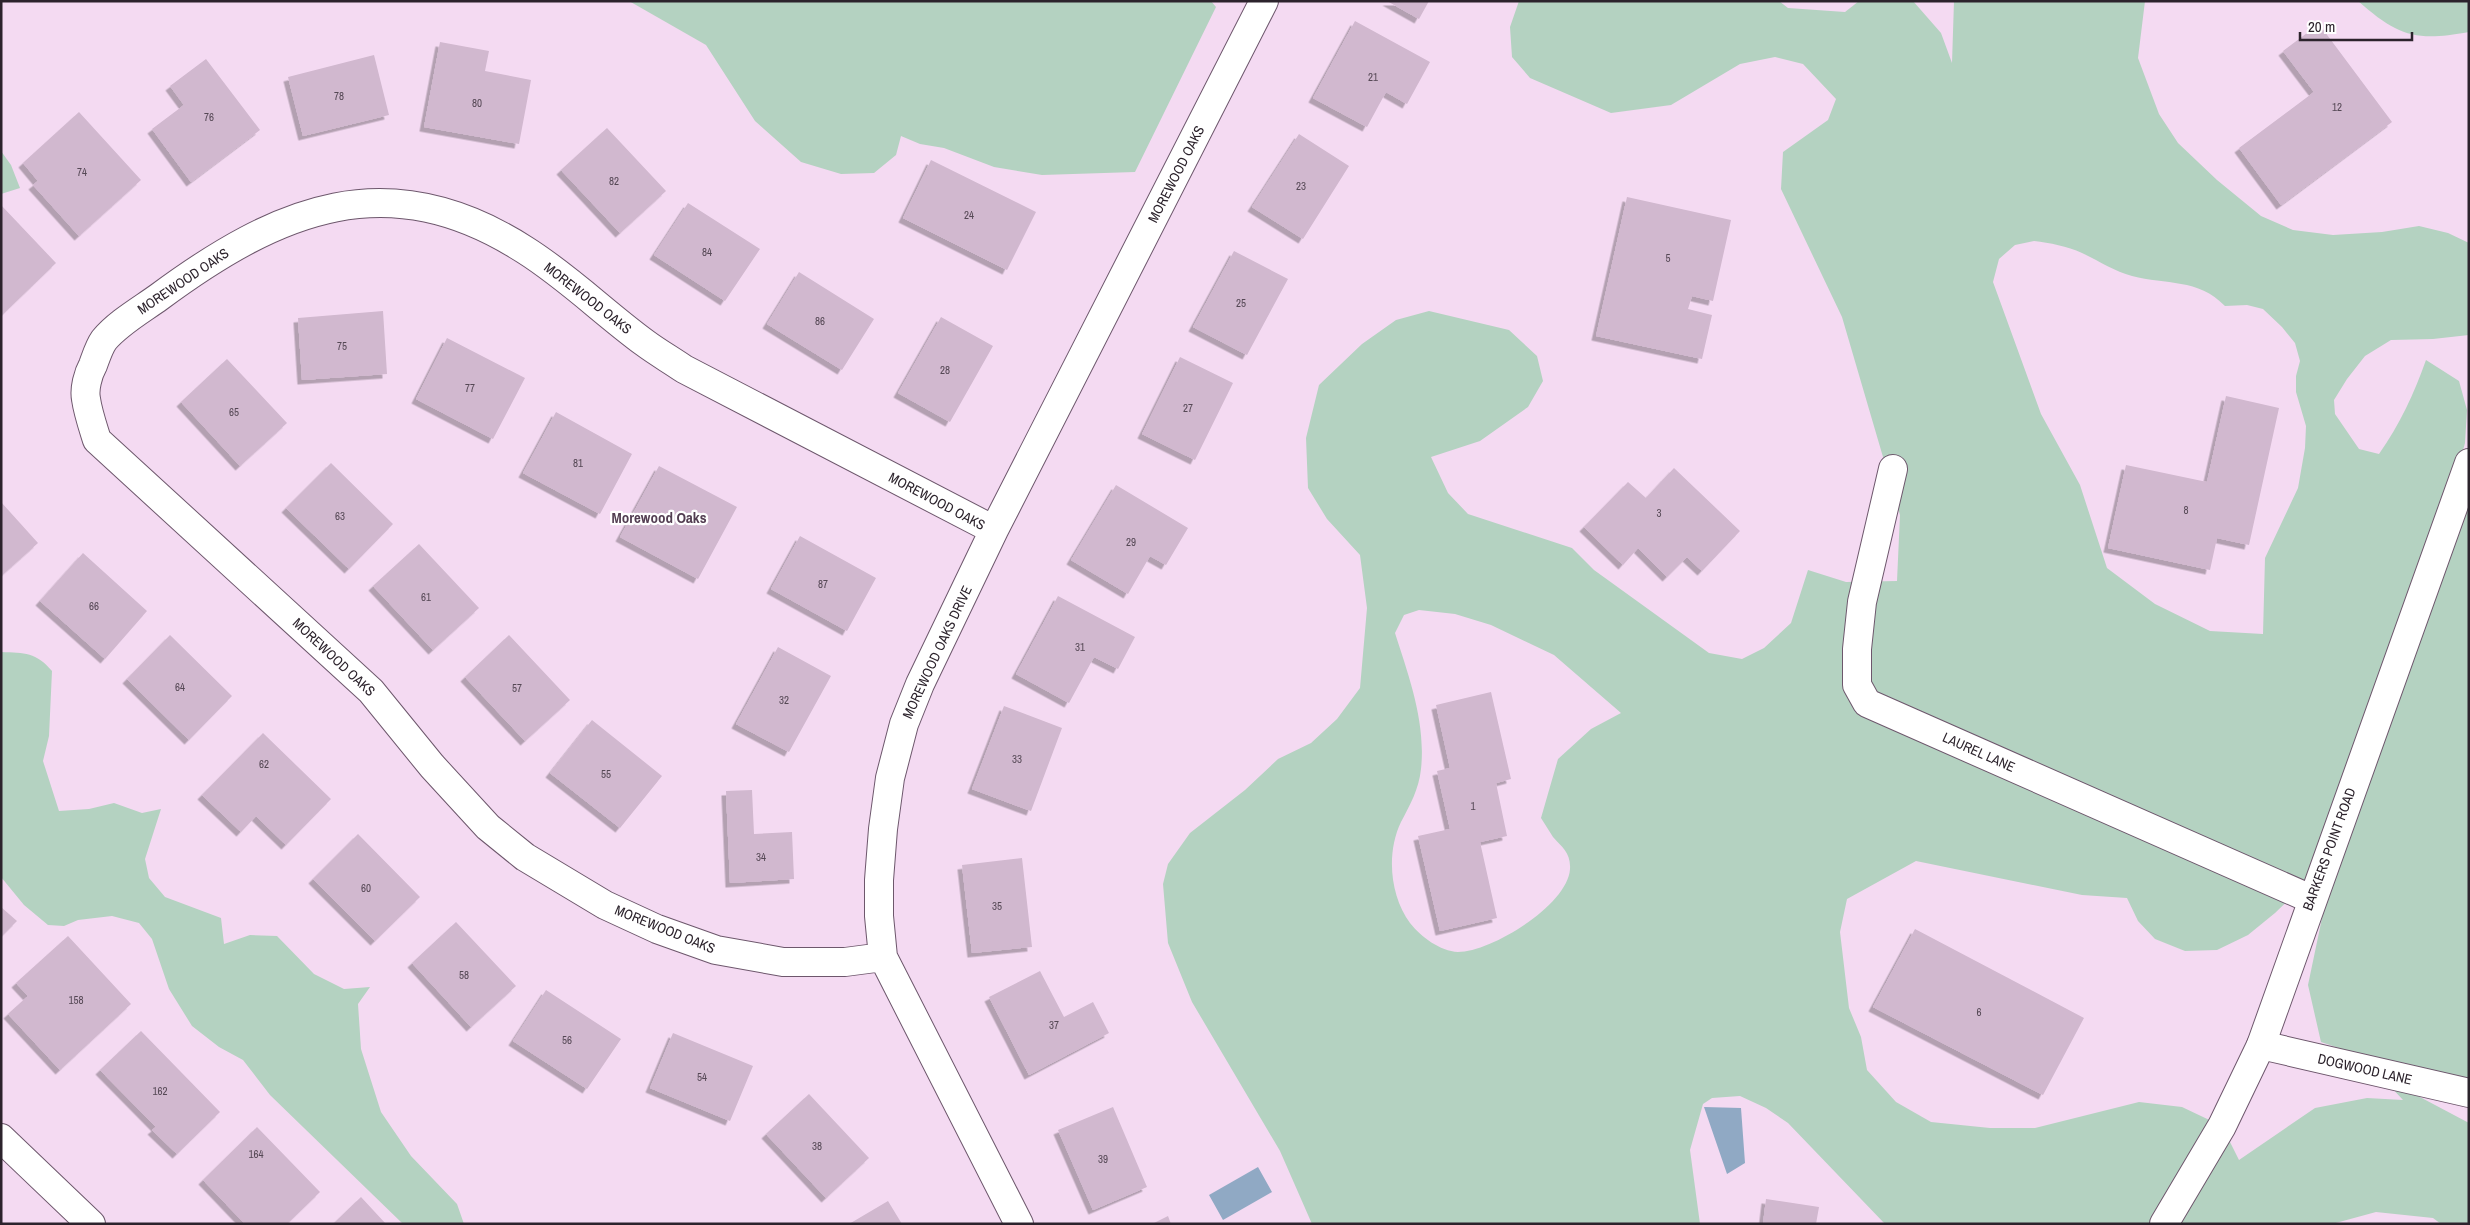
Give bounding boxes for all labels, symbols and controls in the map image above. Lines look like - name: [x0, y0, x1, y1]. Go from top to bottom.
- scale bar: [2300, 10, 2412, 42]
- text: 20 m: [2308, 16, 2335, 37]
- house number: 21: [1368, 70, 1378, 84]
- house number: 78: [334, 89, 344, 103]
- house number: 80: [472, 96, 482, 110]
- house number: 12: [2332, 100, 2342, 114]
- house number: 76: [204, 110, 214, 124]
- street label: MOREWOOD OAKS: [1144, 122, 1208, 226]
- house number: 74: [77, 165, 87, 179]
- house number: 82: [609, 174, 619, 188]
- house number: 23: [1296, 179, 1306, 193]
- house number: 24: [964, 208, 974, 222]
- street label: MOREWOOD OAKS: [134, 244, 232, 318]
- house number: 84: [702, 245, 712, 259]
- house number: 5: [1665, 251, 1671, 265]
- street label: MOREWOOD OAKS: [540, 258, 636, 338]
- house number: 25: [1236, 296, 1246, 310]
- house number: 86: [815, 314, 825, 328]
- house number: 75: [337, 339, 347, 353]
- house number: 28: [940, 363, 950, 377]
- house number: 77: [465, 381, 475, 395]
- house number: 27: [1183, 401, 1193, 415]
- house number: 65: [229, 405, 239, 419]
- house number: 81: [573, 456, 583, 470]
- street label: MOREWOOD OAKS: [886, 468, 989, 534]
- house number: 8: [2183, 503, 2189, 517]
- house number: 3: [1656, 506, 1662, 520]
- district label: Morewood Oaks: [611, 507, 707, 528]
- house number: 63: [335, 509, 345, 523]
- house number: 29: [1126, 535, 1136, 549]
- house number: 87: [818, 577, 828, 591]
- street label: MOREWOOD OAKS DRIVE: [898, 583, 976, 721]
- house number: 61: [421, 590, 431, 604]
- house number: 66: [89, 599, 99, 613]
- street label: MOREWOOD OAKS: [289, 614, 379, 700]
- house number: 31: [1075, 640, 1085, 654]
- house number: 64: [175, 680, 185, 694]
- house number: 57: [512, 681, 522, 695]
- house number: 32: [779, 693, 789, 707]
- street label: LAUREL LANE: [1940, 728, 2018, 776]
- house number: 33: [1012, 752, 1022, 766]
- house number: 62: [259, 757, 269, 771]
- house number: 55: [601, 767, 611, 781]
- street label: BARKERS POINT ROAD: [2298, 785, 2360, 913]
- house number: 1: [1470, 799, 1476, 813]
- house number: 34: [756, 850, 766, 864]
- house number: 60: [361, 881, 371, 895]
- house number: 35: [992, 899, 1002, 913]
- street label: MOREWOOD OAKS: [612, 901, 718, 957]
- house number: 58: [459, 968, 469, 982]
- house number: 158: [68, 993, 84, 1007]
- house number: 6: [1976, 1005, 1982, 1019]
- house number: 37: [1049, 1018, 1059, 1032]
- house number: 56: [562, 1033, 572, 1047]
- street label: DOGWOOD LANE: [2316, 1049, 2414, 1089]
- house number: 54: [697, 1070, 707, 1084]
- house number: 162: [152, 1084, 168, 1098]
- house number: 38: [812, 1139, 822, 1153]
- house number: 164: [248, 1147, 264, 1161]
- house number: 39: [1098, 1152, 1108, 1166]

